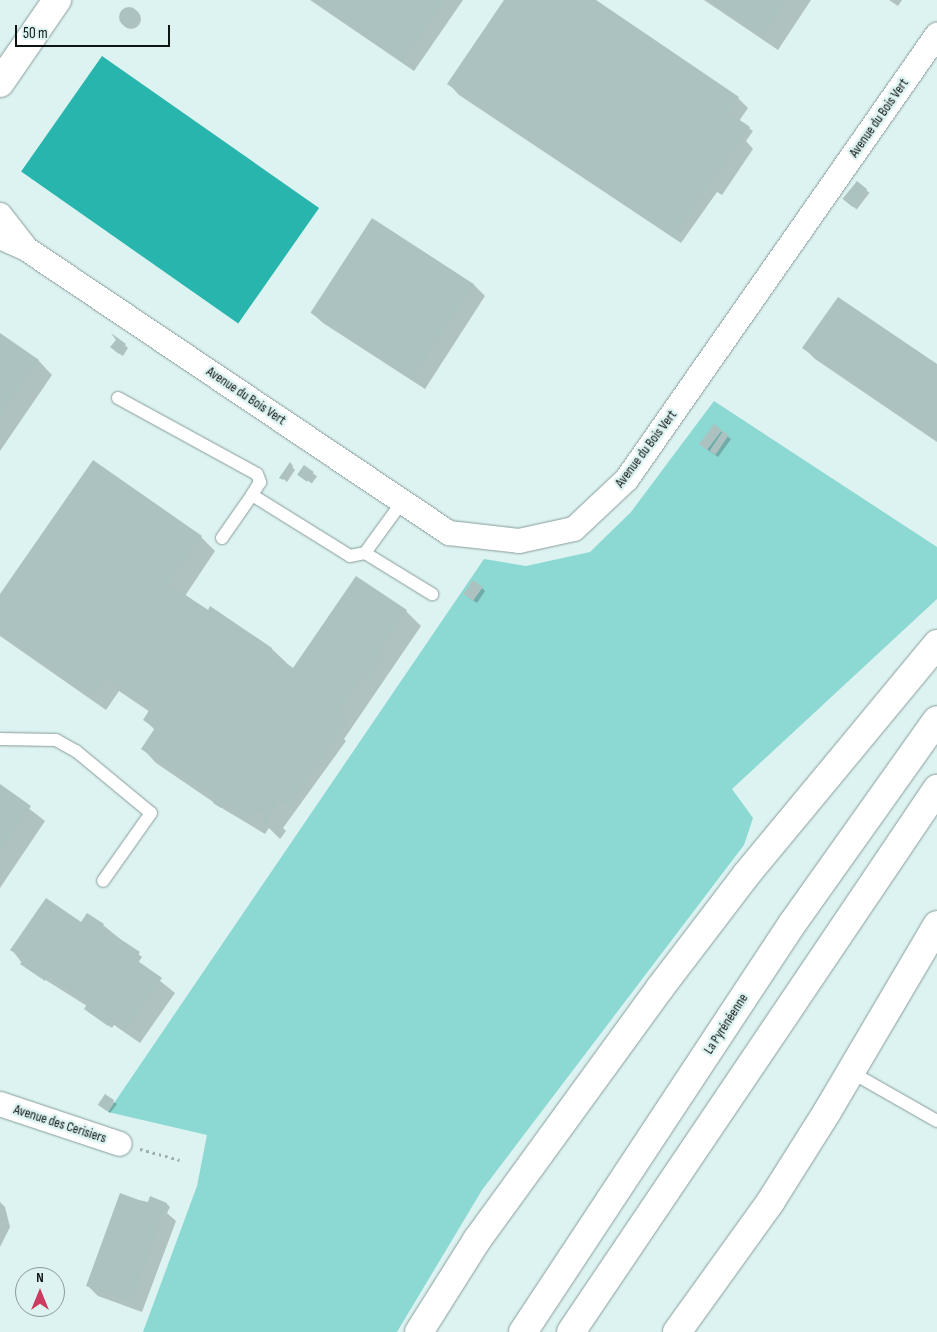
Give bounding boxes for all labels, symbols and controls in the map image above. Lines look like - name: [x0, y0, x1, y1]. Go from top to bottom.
- scale bar: [18, 15, 172, 47]
- text: 50 m: [23, 24, 48, 43]
- street label: Avenue du Bois Vert: [846, 75, 912, 161]
- street label: Avenue du Bois Vert: [203, 363, 289, 429]
- street label: Avenue du Bois Vert: [612, 407, 680, 491]
- street label: La Pyrénéenne: [700, 991, 752, 1057]
- street label: Avenue des Cerisiers: [12, 1101, 108, 1147]
- north arrow: [15, 1267, 65, 1317]
- text: N: [36, 1269, 44, 1286]

